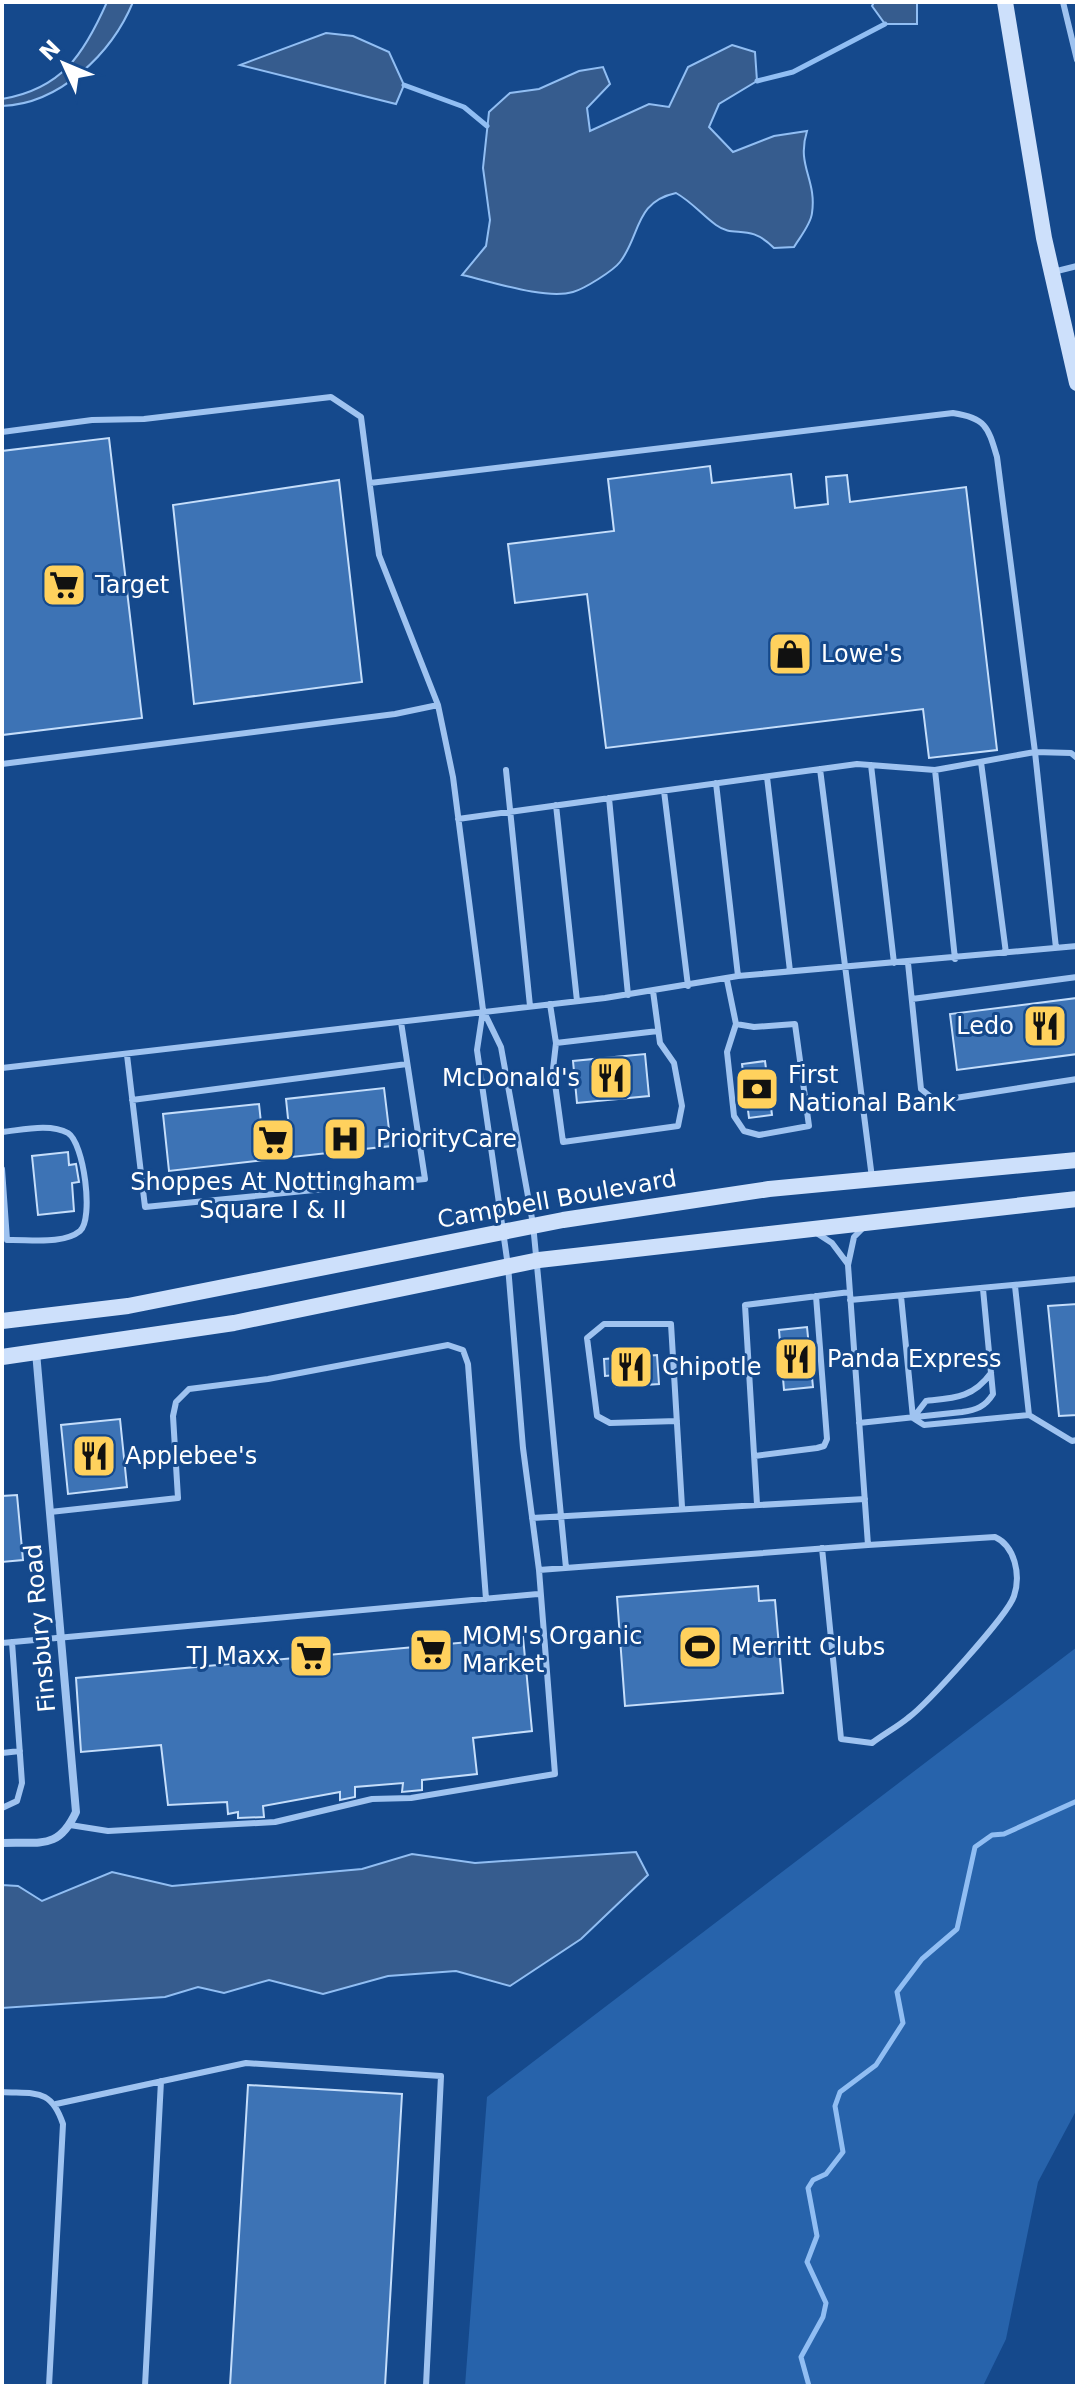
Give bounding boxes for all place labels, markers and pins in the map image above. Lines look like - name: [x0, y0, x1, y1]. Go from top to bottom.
- supermarket icon: Target: [40, 561, 88, 609]
- place label: Target: [94, 571, 169, 599]
- shop icon: Lowe's: [766, 630, 814, 678]
- place label: Lowe's: [821, 640, 902, 668]
- restaurant icon: Ledo: [1021, 1002, 1069, 1050]
- place label: Ledo: [956, 1012, 1014, 1040]
- restaurant icon: McDonald's: [587, 1054, 635, 1102]
- place label: First National Bank: [788, 1061, 956, 1117]
- place label: McDonald's: [442, 1064, 580, 1092]
- bank icon: First National Bank: [733, 1065, 781, 1113]
- hospital icon: PriorityCare: [321, 1115, 369, 1163]
- supermarket icon: Shoppes At Nottingham Square I & II: [249, 1116, 297, 1164]
- place label: PriorityCare: [376, 1125, 517, 1153]
- place label: Shoppes At Nottingham Square I & II: [130, 1168, 416, 1224]
- restaurant icon: Panda Express: [772, 1335, 820, 1383]
- restaurant icon: Chipotle: [607, 1343, 655, 1391]
- place label: Panda Express: [827, 1345, 1002, 1373]
- place label: Chipotle: [662, 1353, 761, 1381]
- restaurant icon: Applebee's: [70, 1432, 118, 1480]
- place label: Applebee's: [125, 1442, 257, 1470]
- place label: MOM's Organic Market: [462, 1622, 642, 1678]
- sports icon: Merritt Clubs: [676, 1623, 724, 1671]
- supermarket icon: MOM's Organic Market: [407, 1626, 455, 1674]
- supermarket icon: TJ Maxx: [287, 1632, 335, 1680]
- place label: Merritt Clubs: [731, 1633, 885, 1661]
- place label: TJ Maxx: [186, 1642, 280, 1670]

